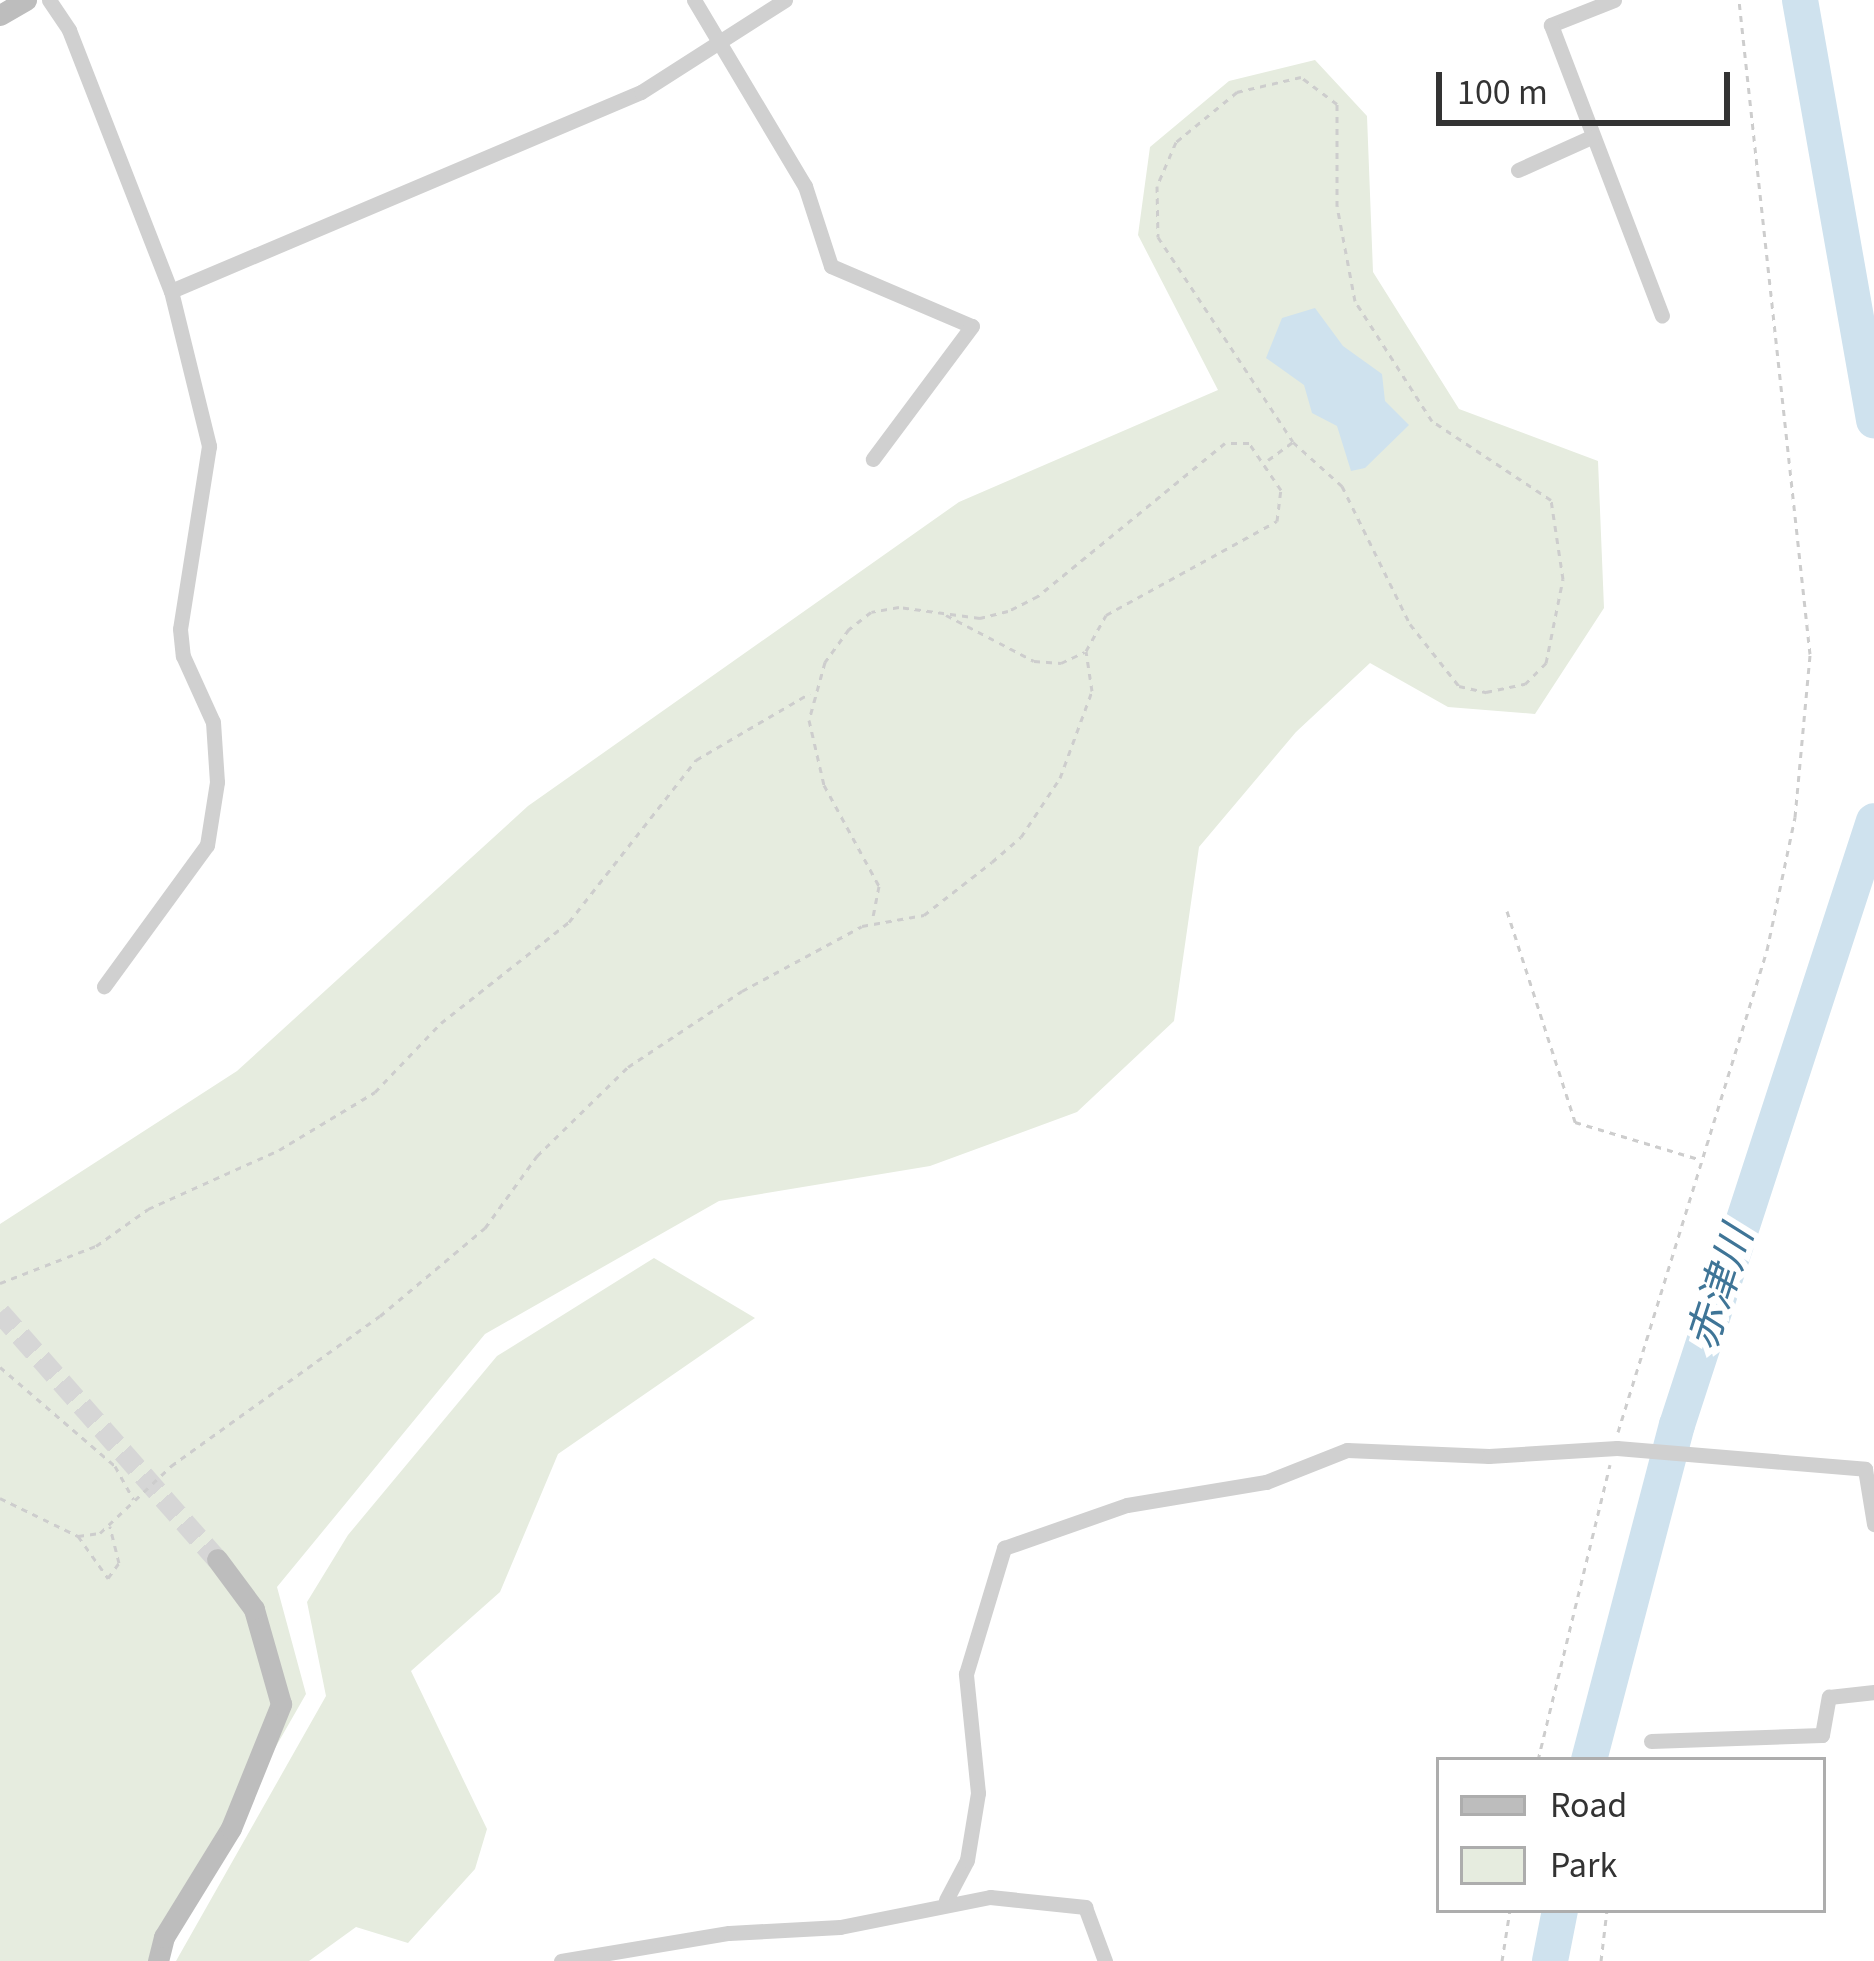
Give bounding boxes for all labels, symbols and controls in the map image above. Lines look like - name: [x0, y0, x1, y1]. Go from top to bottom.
- scale bar: [1442, 48, 1736, 122]
- text: 100 m: [1457, 67, 1548, 118]
- water label: 赤津川: [1678, 1220, 1764, 1356]
- legend: [1436, 1757, 1826, 1913]
- text: Road: [1550, 1780, 1627, 1831]
- text: Park: [1550, 1840, 1617, 1891]

